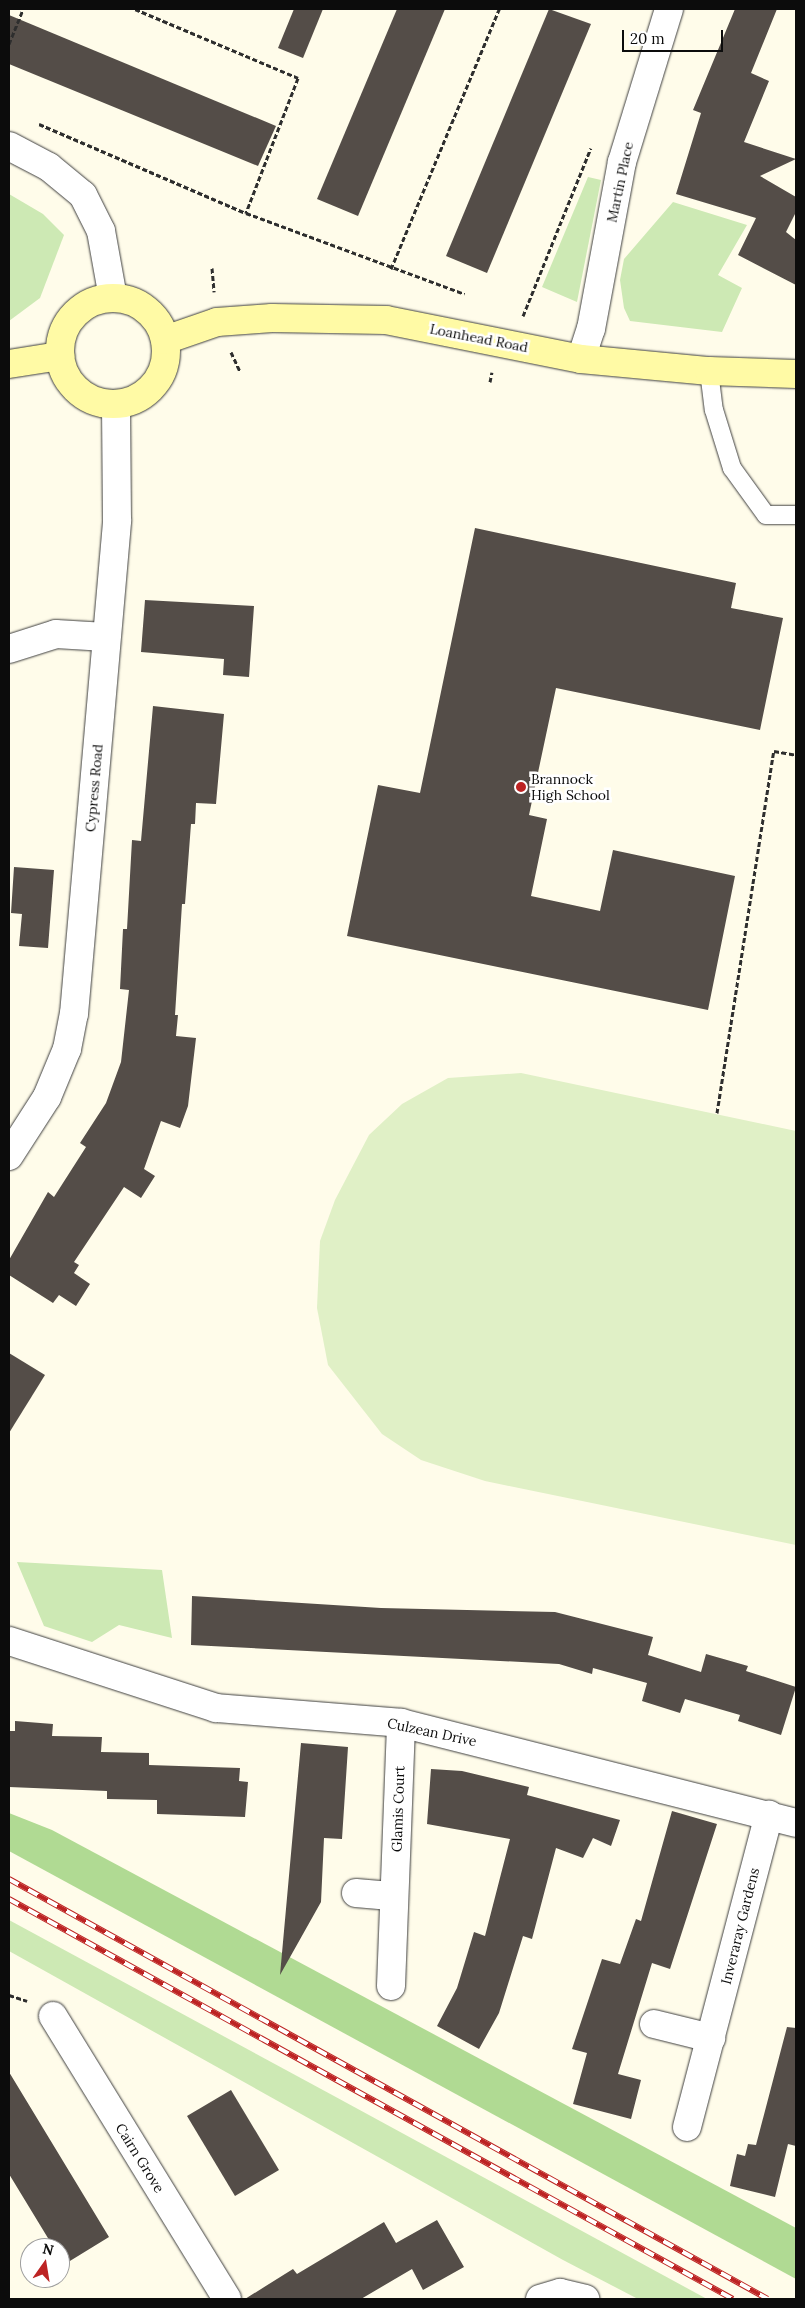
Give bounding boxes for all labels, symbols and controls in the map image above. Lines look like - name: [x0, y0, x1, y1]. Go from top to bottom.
- scale bar: [625, 20, 726, 52]
- text: 20 m: [630, 29, 665, 48]
- street label: Martin Place: [603, 140, 637, 224]
- street label: Loanhead Road: [428, 320, 530, 356]
- street label: Cypress Road: [82, 743, 106, 833]
- place label: Brannock High School: [531, 771, 610, 804]
- marker: Brannock High School: [515, 781, 527, 793]
- street label: Culzean Drive: [386, 1714, 478, 1750]
- street label: Glamis Court: [388, 1766, 408, 1852]
- street label: Inveraray Gardens: [717, 1866, 763, 1986]
- street label: Cairn Grove: [112, 2120, 168, 2196]
- north arrow: [20, 2238, 70, 2288]
- text: N: [41, 2239, 55, 2259]

